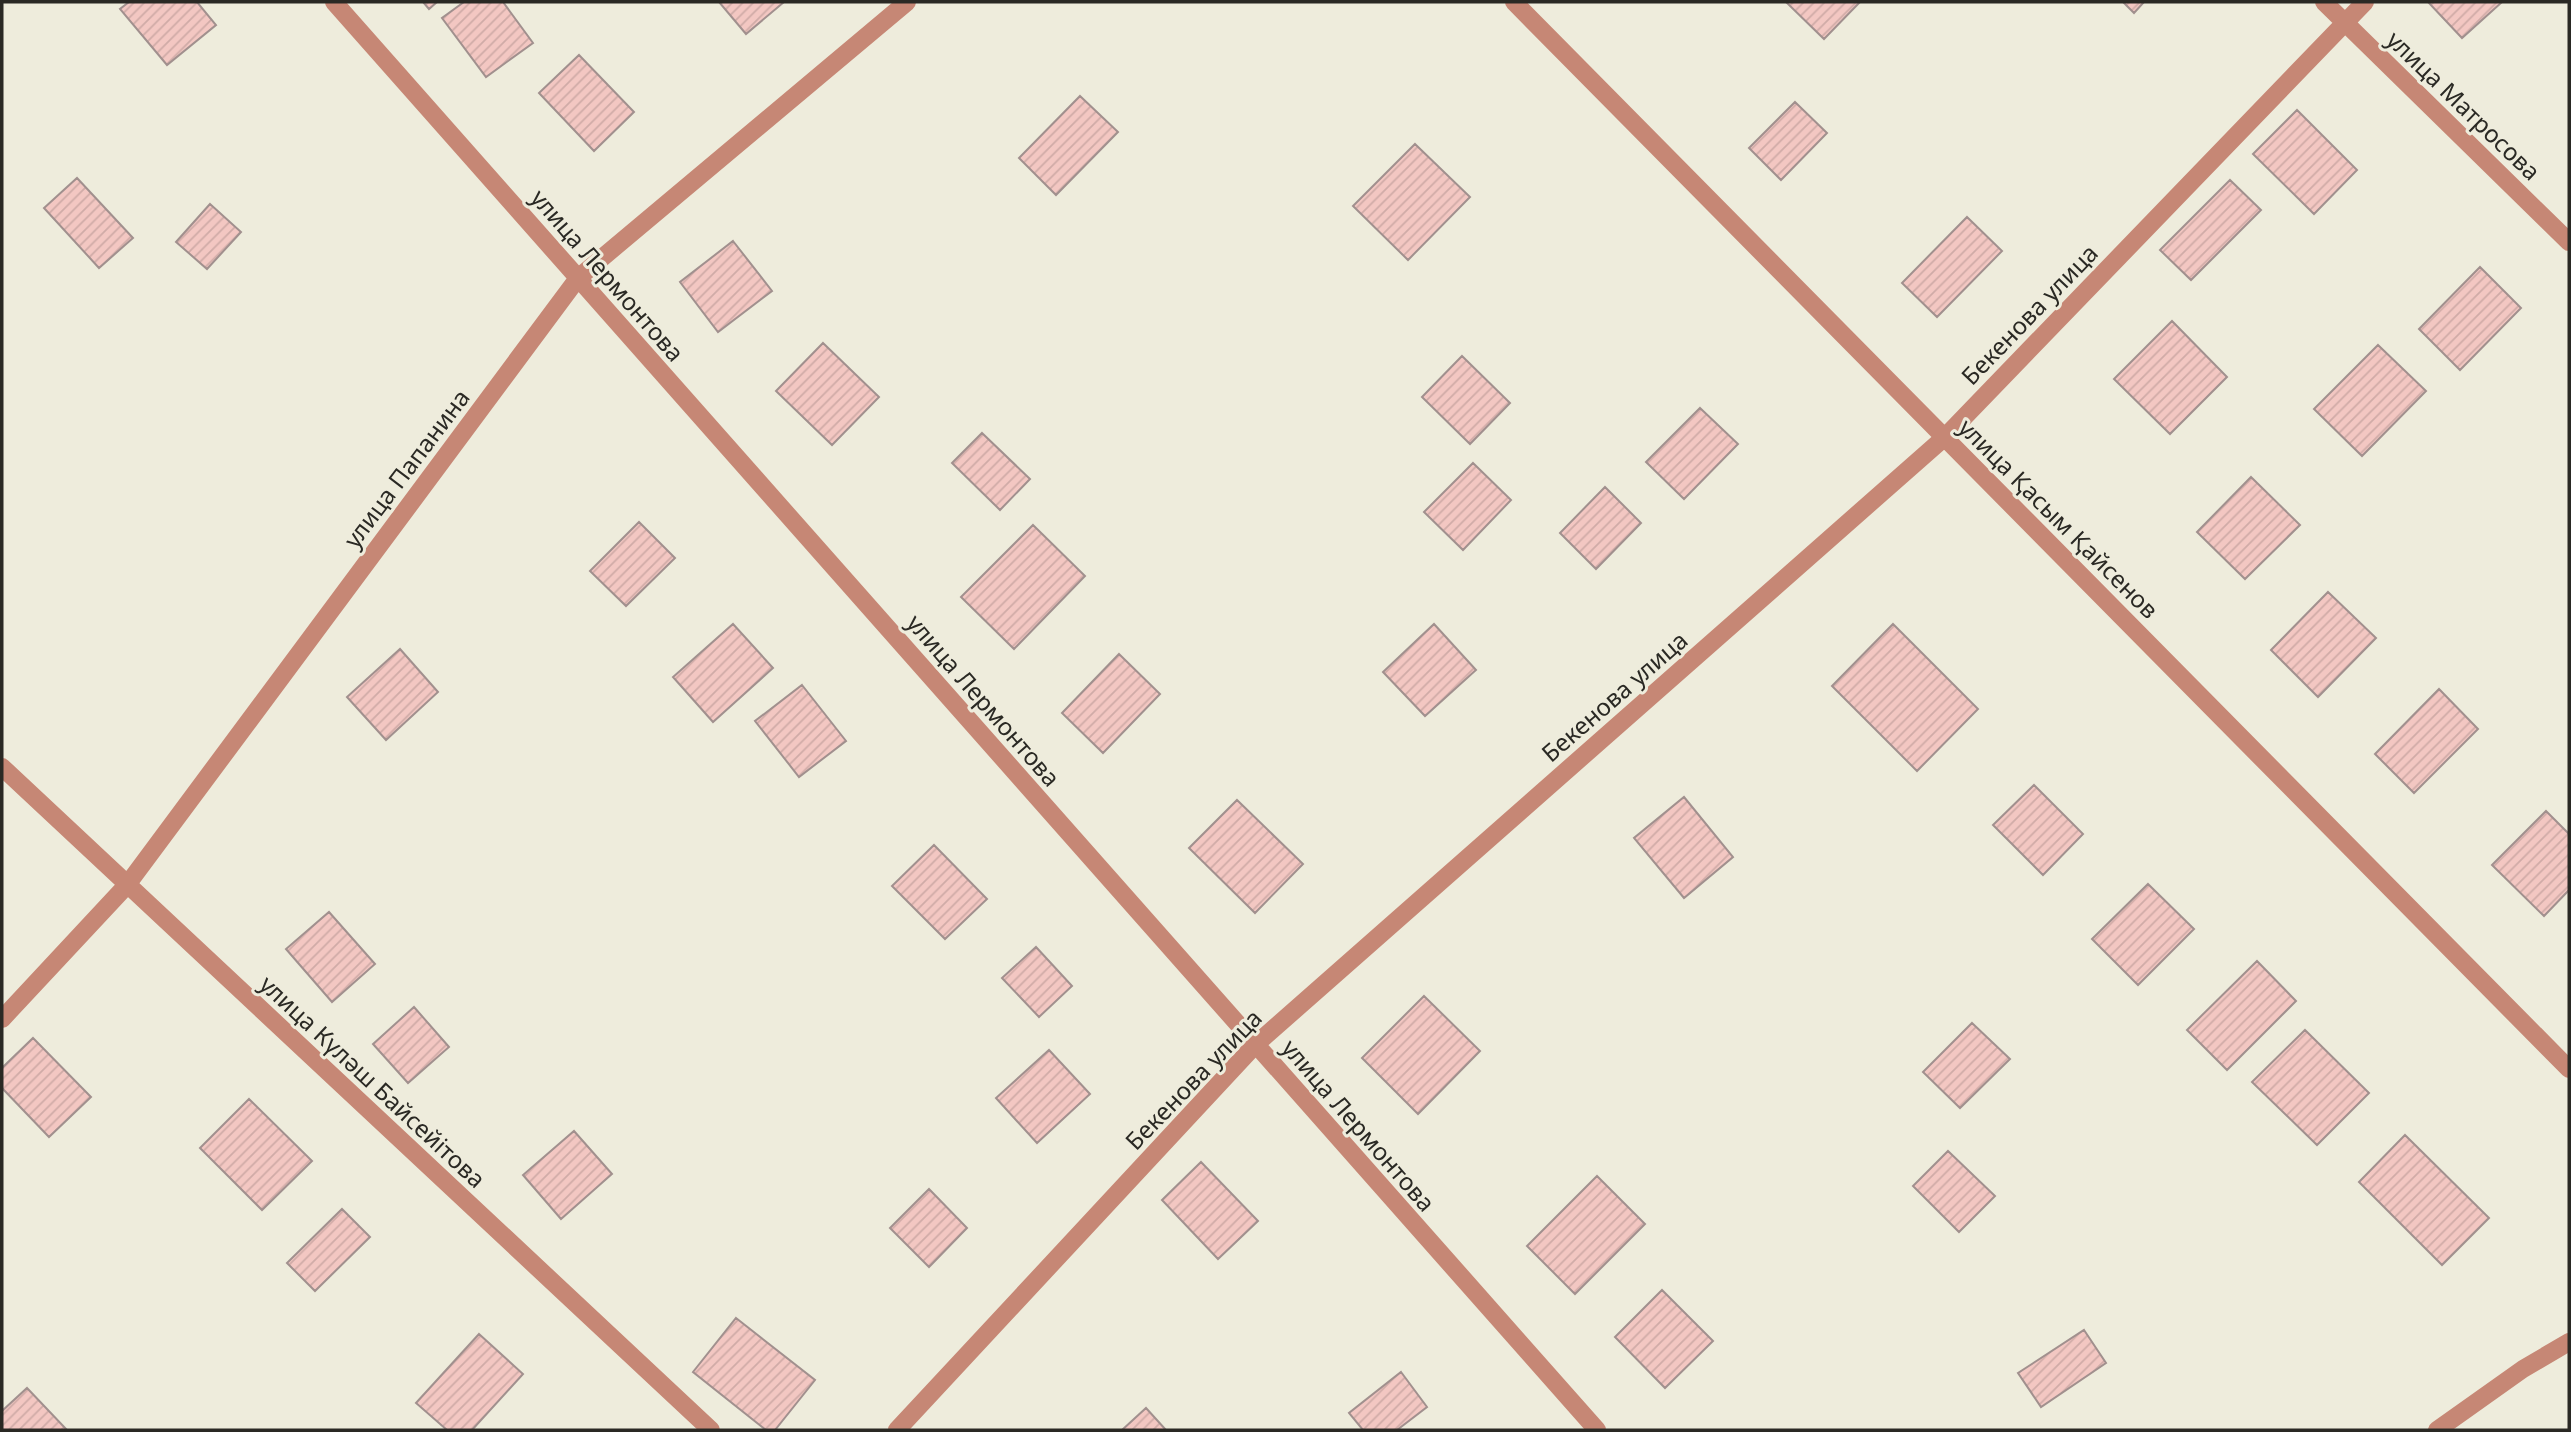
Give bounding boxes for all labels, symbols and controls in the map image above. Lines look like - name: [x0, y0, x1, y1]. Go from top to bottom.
- street label: улица Матросова: [2380, 23, 2548, 187]
- street label: улица Лермонтова: [524, 182, 692, 368]
- street label: Бекенова улица: [1953, 236, 2105, 392]
- street label: улица Папанина: [335, 382, 477, 554]
- street label: улица Қасым Қайсенов: [1952, 411, 2166, 625]
- street label: улица Лермонтова: [900, 607, 1068, 793]
- street label: Бекенова улица: [1534, 623, 1694, 769]
- street label: улица Күләш Байсейітова: [253, 967, 493, 1195]
- street label: Бекенова улица: [1117, 1001, 1269, 1157]
- street label: улица Лермонтова: [1275, 1032, 1443, 1218]

